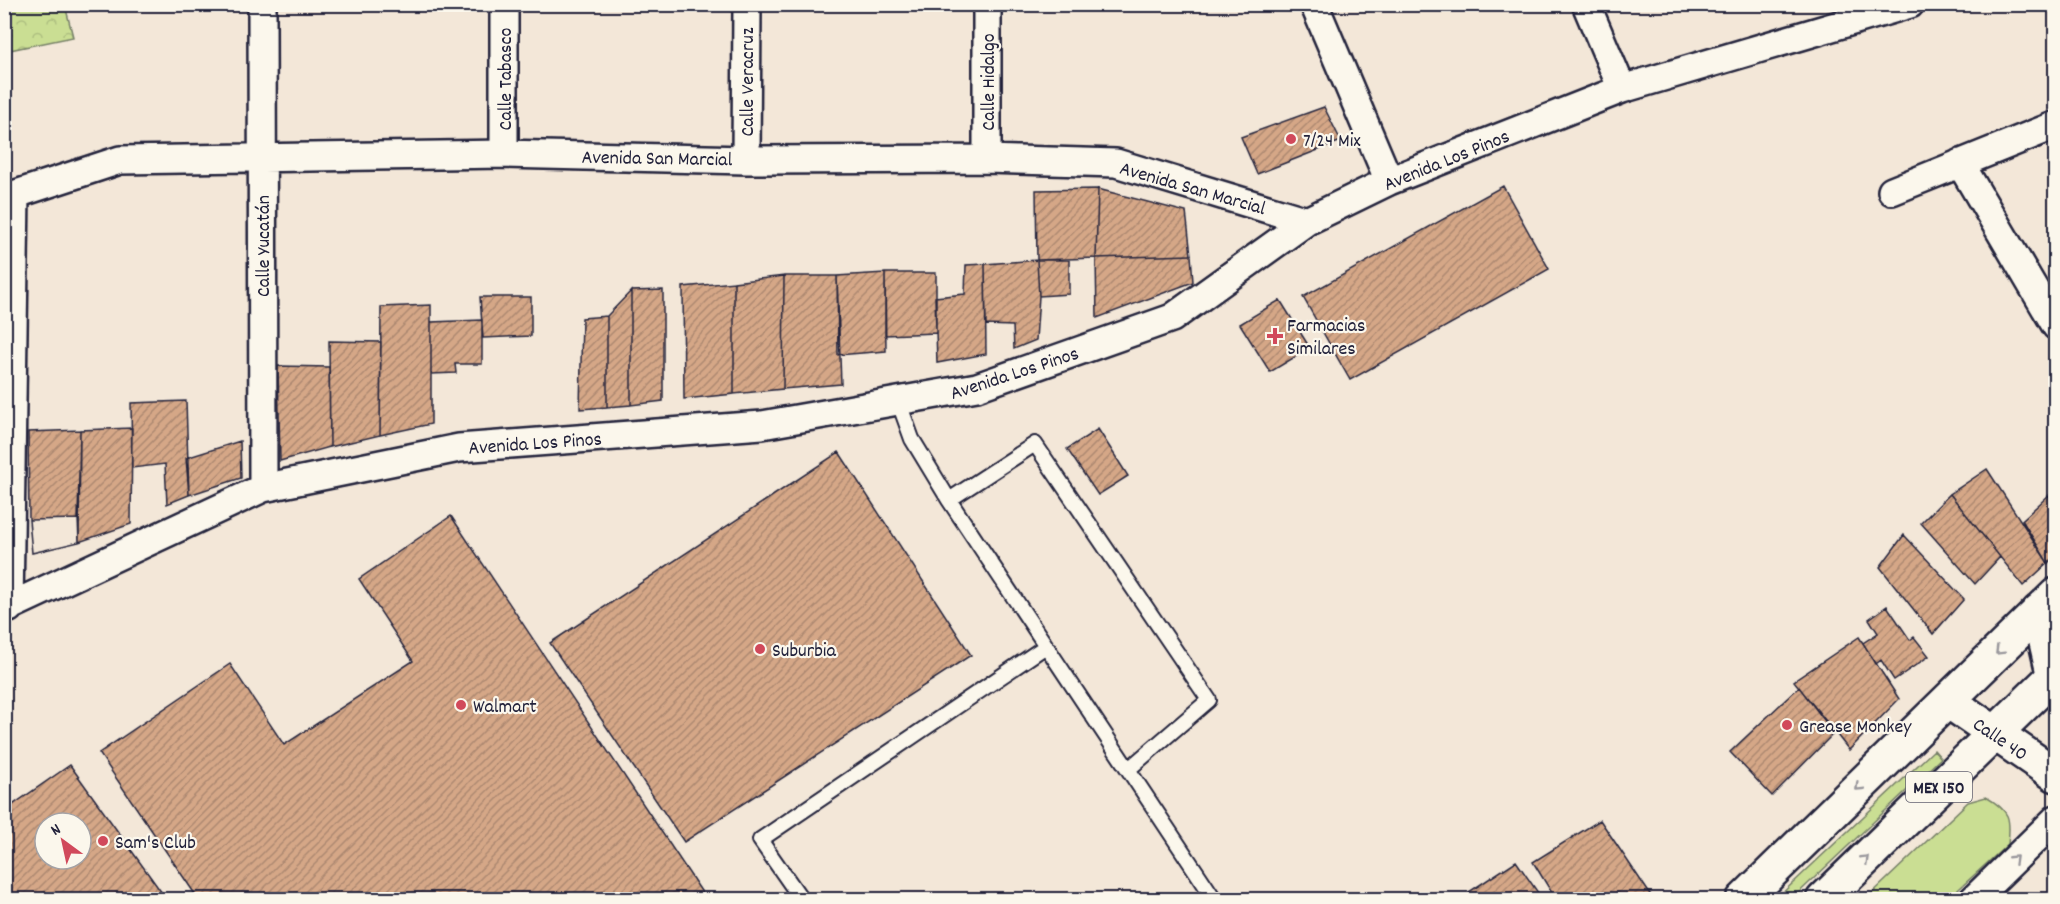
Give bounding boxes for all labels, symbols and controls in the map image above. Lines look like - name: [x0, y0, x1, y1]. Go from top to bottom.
- street label: Calle Tabasco: [493, 27, 521, 130]
- street label: Calle Veracruz: [735, 27, 763, 137]
- street label: Calle Hidalgo: [976, 33, 1004, 131]
- street label: Avenida Los Pinos: [1380, 124, 1514, 200]
- place label: 7/24 Mix: [1303, 128, 1361, 156]
- marker: 7/24 Mix: [1284, 132, 1298, 146]
- street label: Avenida San Marcial: [581, 145, 733, 175]
- street label: Avenida San Marcial: [1116, 156, 1269, 224]
- street label: Calle Yucatán: [251, 195, 279, 297]
- place label: Farmacias Similares: [1287, 313, 1365, 364]
- marker: Farmacias Similares: [1268, 329, 1282, 343]
- street label: Avenida Los Pinos: [947, 341, 1083, 409]
- street label: Avenida Los Pinos: [468, 426, 603, 464]
- place label: Suburbia: [772, 638, 836, 666]
- marker: Suburbia: [753, 642, 767, 656]
- one-way arrow: [1995, 643, 2006, 654]
- place label: Walmart: [473, 694, 537, 722]
- marker: Walmart: [454, 698, 468, 712]
- street label: Calle 40: [1966, 712, 2033, 769]
- place label: Grease Monkey: [1799, 714, 1912, 742]
- marker: Grease Monkey: [1780, 718, 1794, 732]
- road number: MEX 150: [1906, 772, 1972, 802]
- one-way arrow: [1856, 779, 1867, 790]
- north arrow: [33, 811, 93, 871]
- text: N: [47, 819, 66, 842]
- place label: Sam's Club: [115, 830, 196, 858]
- marker: Sam's Club: [96, 834, 110, 848]
- one-way arrow: [1858, 855, 1869, 866]
- one-way arrow: [2007, 856, 2018, 867]

